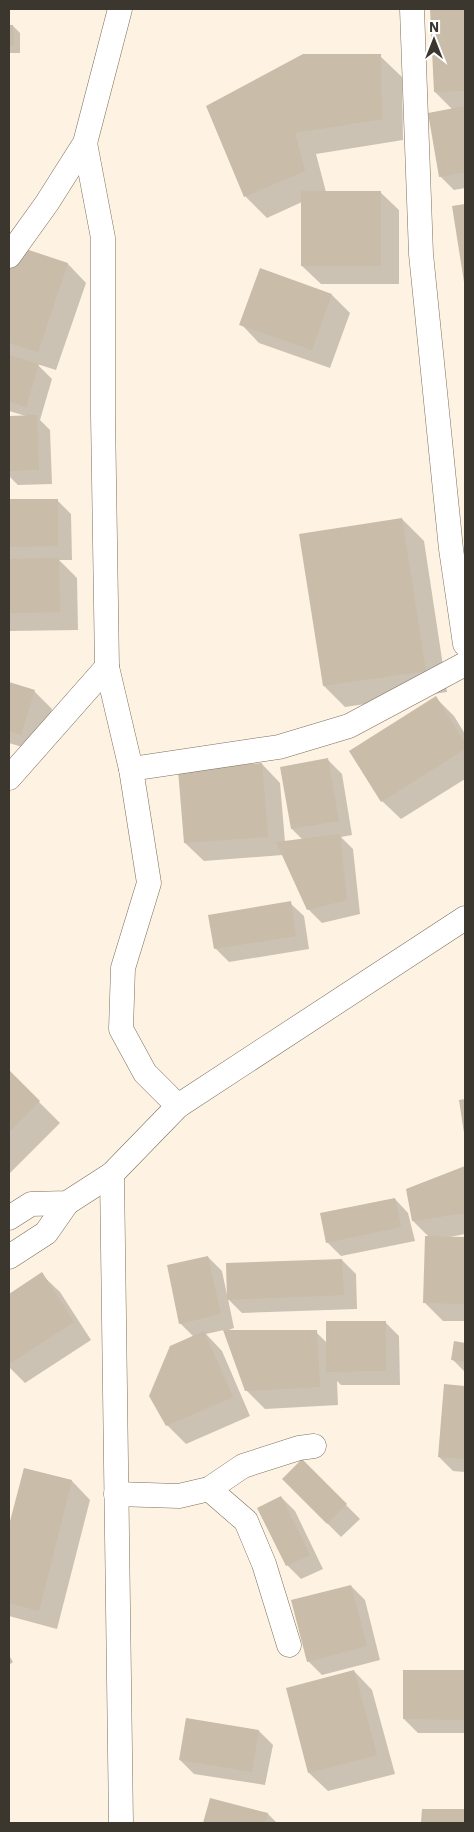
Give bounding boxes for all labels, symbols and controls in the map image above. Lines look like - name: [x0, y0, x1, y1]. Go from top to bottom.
- north arrow: [409, 15, 459, 65]
- text: N: [429, 18, 439, 36]

